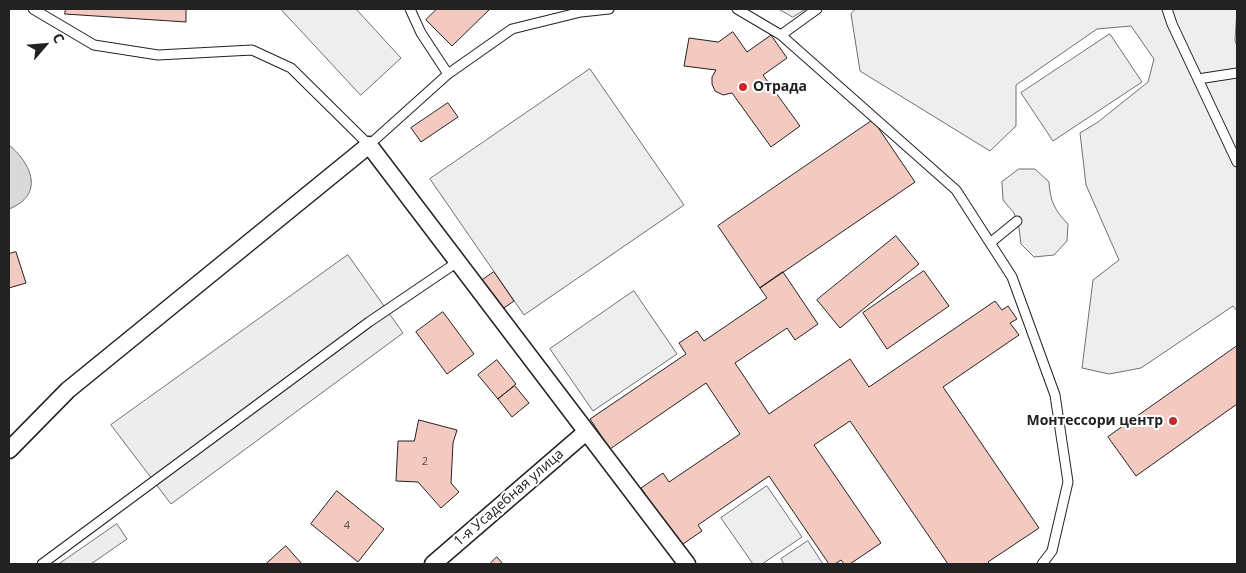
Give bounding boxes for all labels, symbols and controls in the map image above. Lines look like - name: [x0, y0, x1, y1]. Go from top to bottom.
- north arrow: [20, 20, 70, 70]
- text: С: [48, 30, 69, 46]
- place label: Отрада: [753, 79, 807, 95]
- marker: Отрада: [737, 81, 749, 93]
- place label: Монтессори центр: [1026, 413, 1163, 429]
- marker: Монтессори центр: [1167, 415, 1179, 427]
- street label: 1-я Усадебная улица: [451, 446, 567, 550]
- house number: 2: [422, 455, 428, 469]
- house number: 4: [344, 519, 350, 533]

